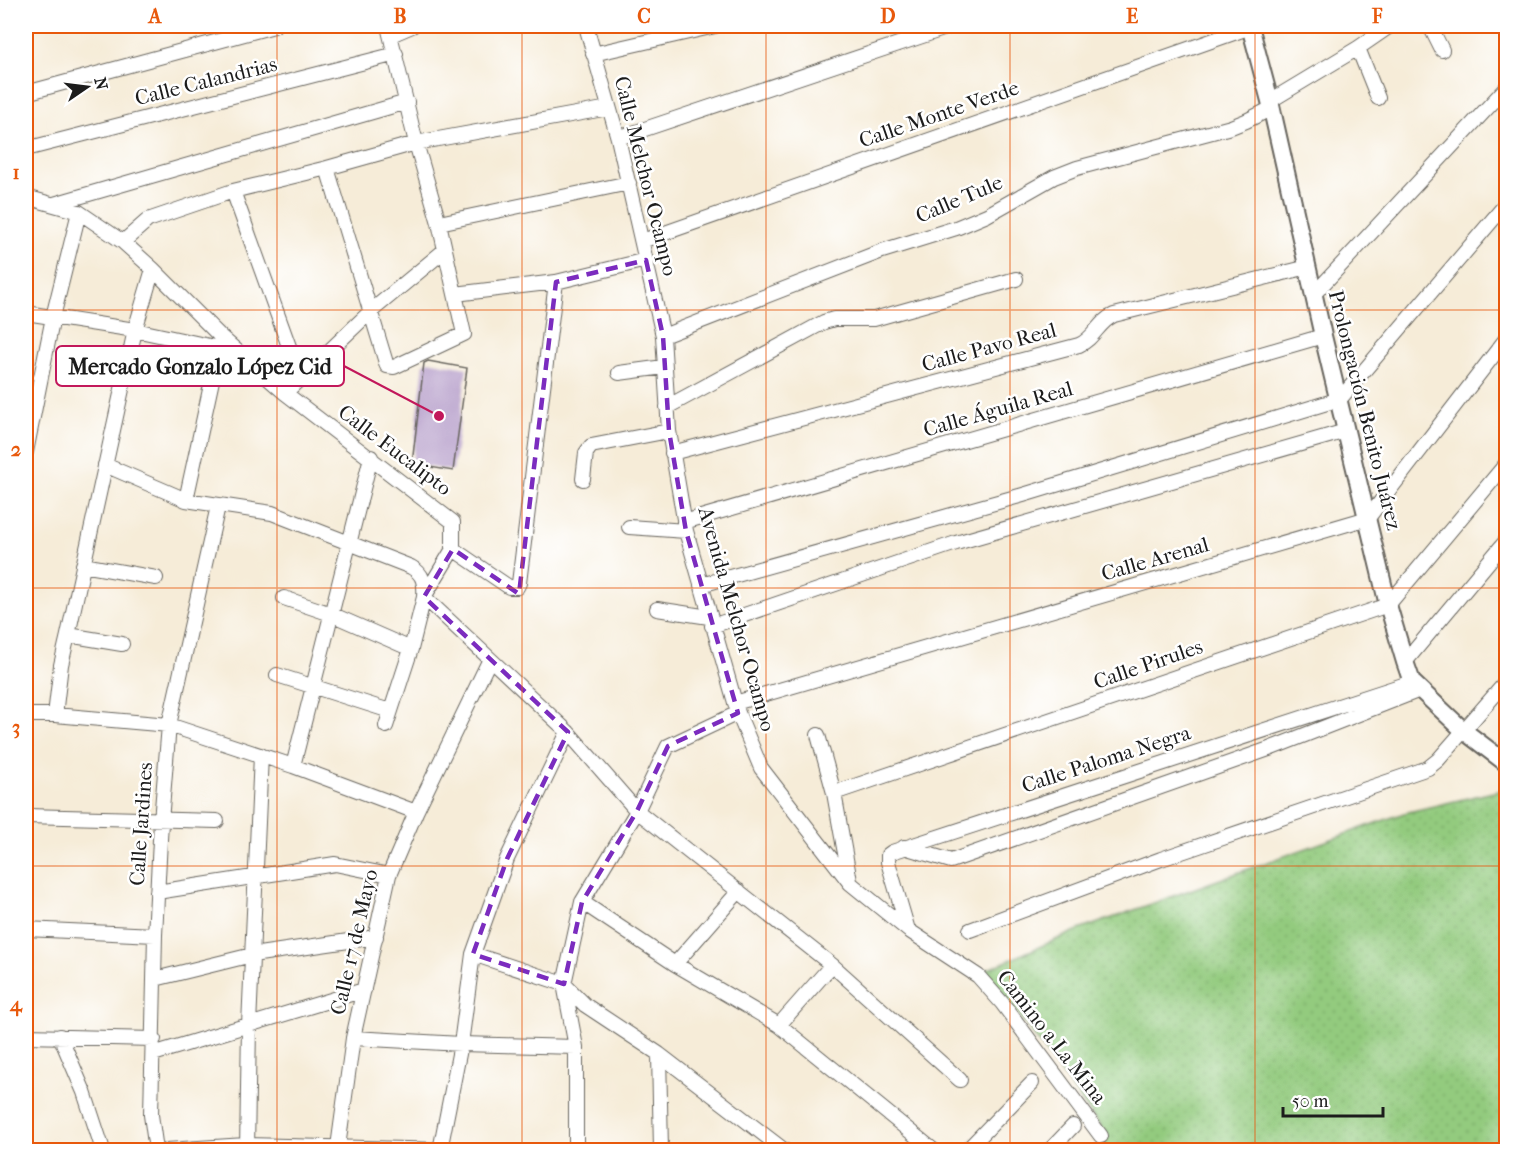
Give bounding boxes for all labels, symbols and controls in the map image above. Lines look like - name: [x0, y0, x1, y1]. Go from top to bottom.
- text: A: [147, 5, 163, 28]
- text: B: [393, 5, 407, 28]
- text: C: [637, 5, 651, 28]
- text: D: [880, 5, 896, 28]
- text: E: [1126, 5, 1138, 28]
- text: F: [1371, 5, 1383, 28]
- street label: Calle Calandrias: [132, 52, 280, 110]
- north arrow: [57, 57, 117, 117]
- street label: Calle Melchor Ocampo: [610, 74, 682, 278]
- text: N: [90, 75, 112, 93]
- street label: Calle Monte Verde: [856, 75, 1022, 153]
- text: 1: [12, 161, 20, 184]
- street label: Calle Tule: [912, 170, 1006, 228]
- street label: Prolongación Benito Juárez: [1324, 288, 1406, 532]
- street label: Calle Pavo Real: [919, 317, 1059, 376]
- callout: Mercado Gonzalo López Cid: [56, 346, 344, 386]
- text: Mercado Gonzalo López Cid: [67, 354, 333, 380]
- street label: Calle Águila Real: [920, 376, 1076, 442]
- street label: Calle Eucalipto: [334, 400, 456, 500]
- text: 2: [11, 438, 21, 461]
- street label: Avenida Melchor Ocampo: [693, 503, 781, 734]
- street label: Calle Arenal: [1098, 532, 1212, 586]
- street label: Calle Pirules: [1090, 634, 1206, 694]
- text: 3: [12, 716, 20, 739]
- street label: Calle Paloma Negra: [1019, 720, 1194, 798]
- street label: Calle Jardines: [125, 761, 157, 887]
- street label: Calle 17 de Mayo: [326, 867, 382, 1017]
- street label: Camino a La Mina: [992, 965, 1112, 1109]
- text: 4: [9, 993, 23, 1017]
- scale bar: [1283, 1080, 1384, 1118]
- text: 50 m: [1292, 1091, 1329, 1112]

